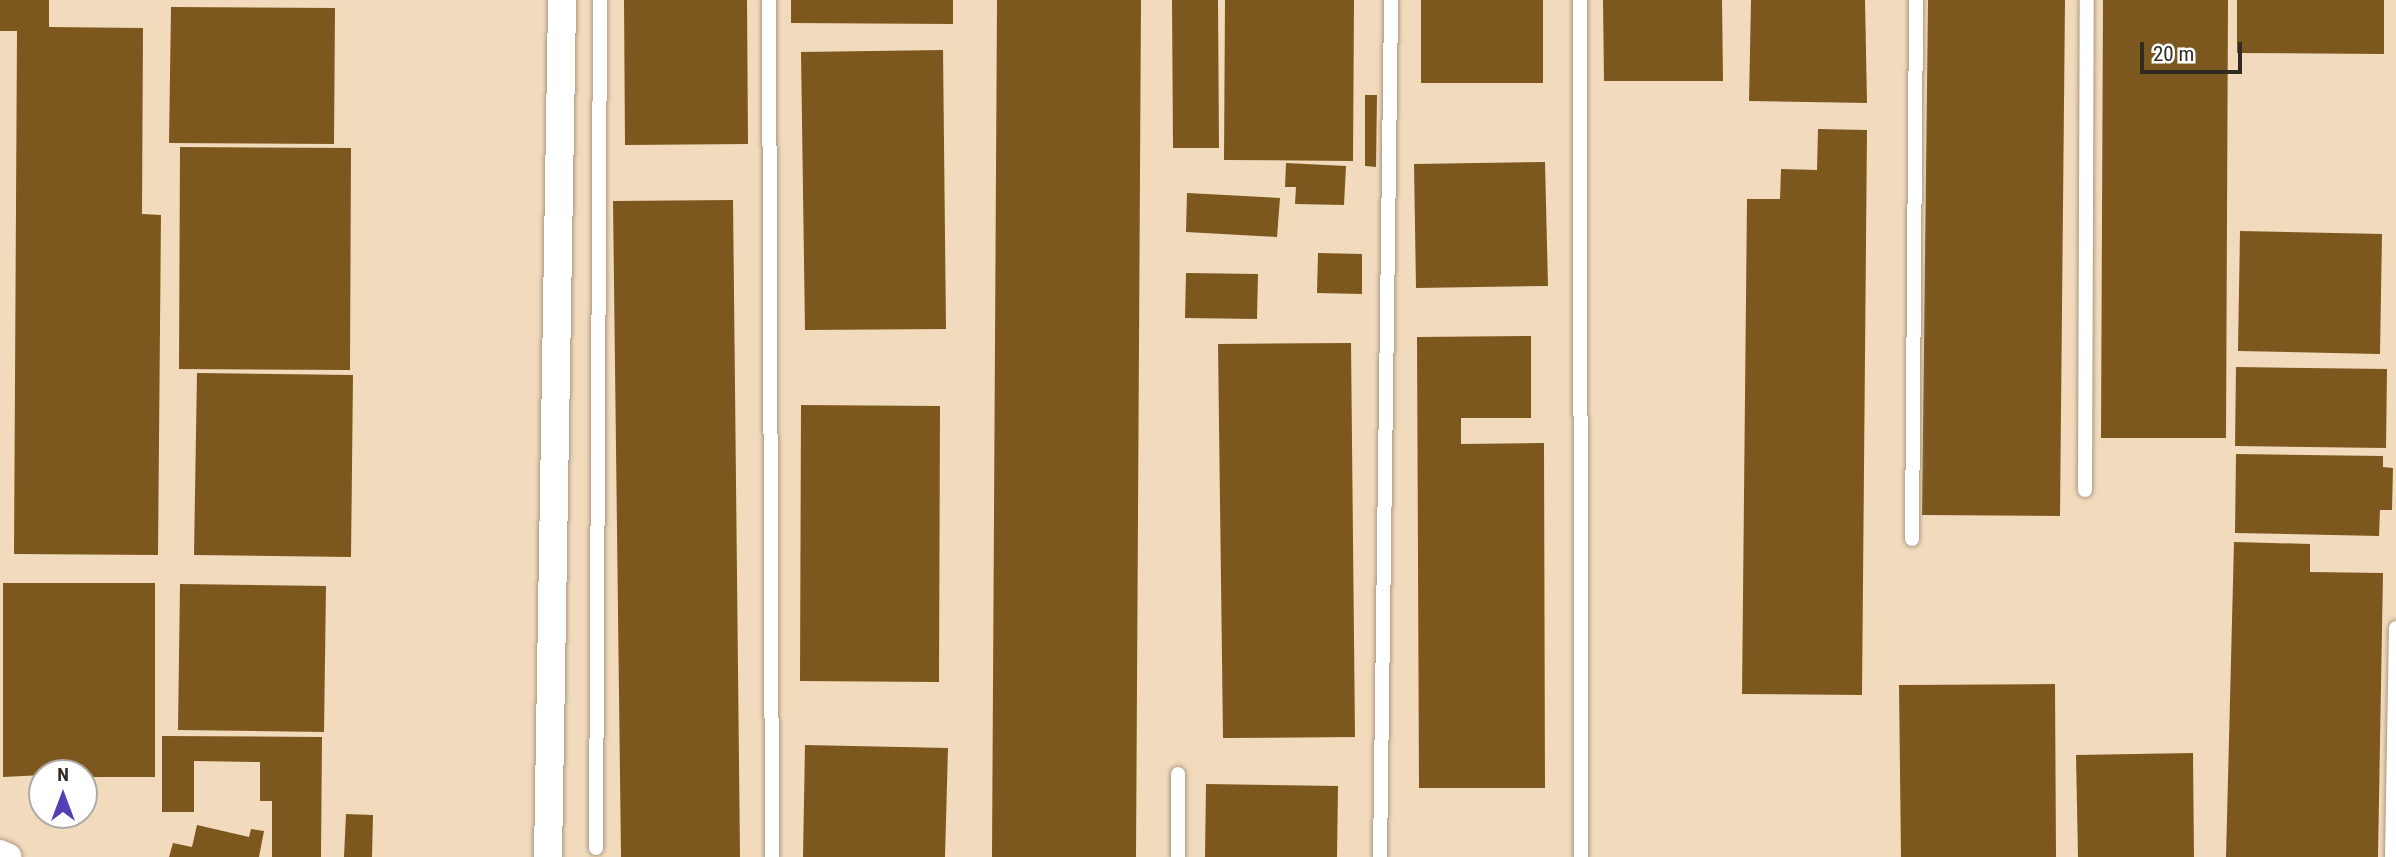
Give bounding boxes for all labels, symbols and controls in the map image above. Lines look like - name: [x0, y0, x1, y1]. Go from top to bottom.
- scale bar: [2144, 28, 2246, 72]
- text: 20 m: [2153, 42, 2194, 66]
- north arrow: [28, 759, 98, 829]
- text: N: [57, 763, 69, 786]

